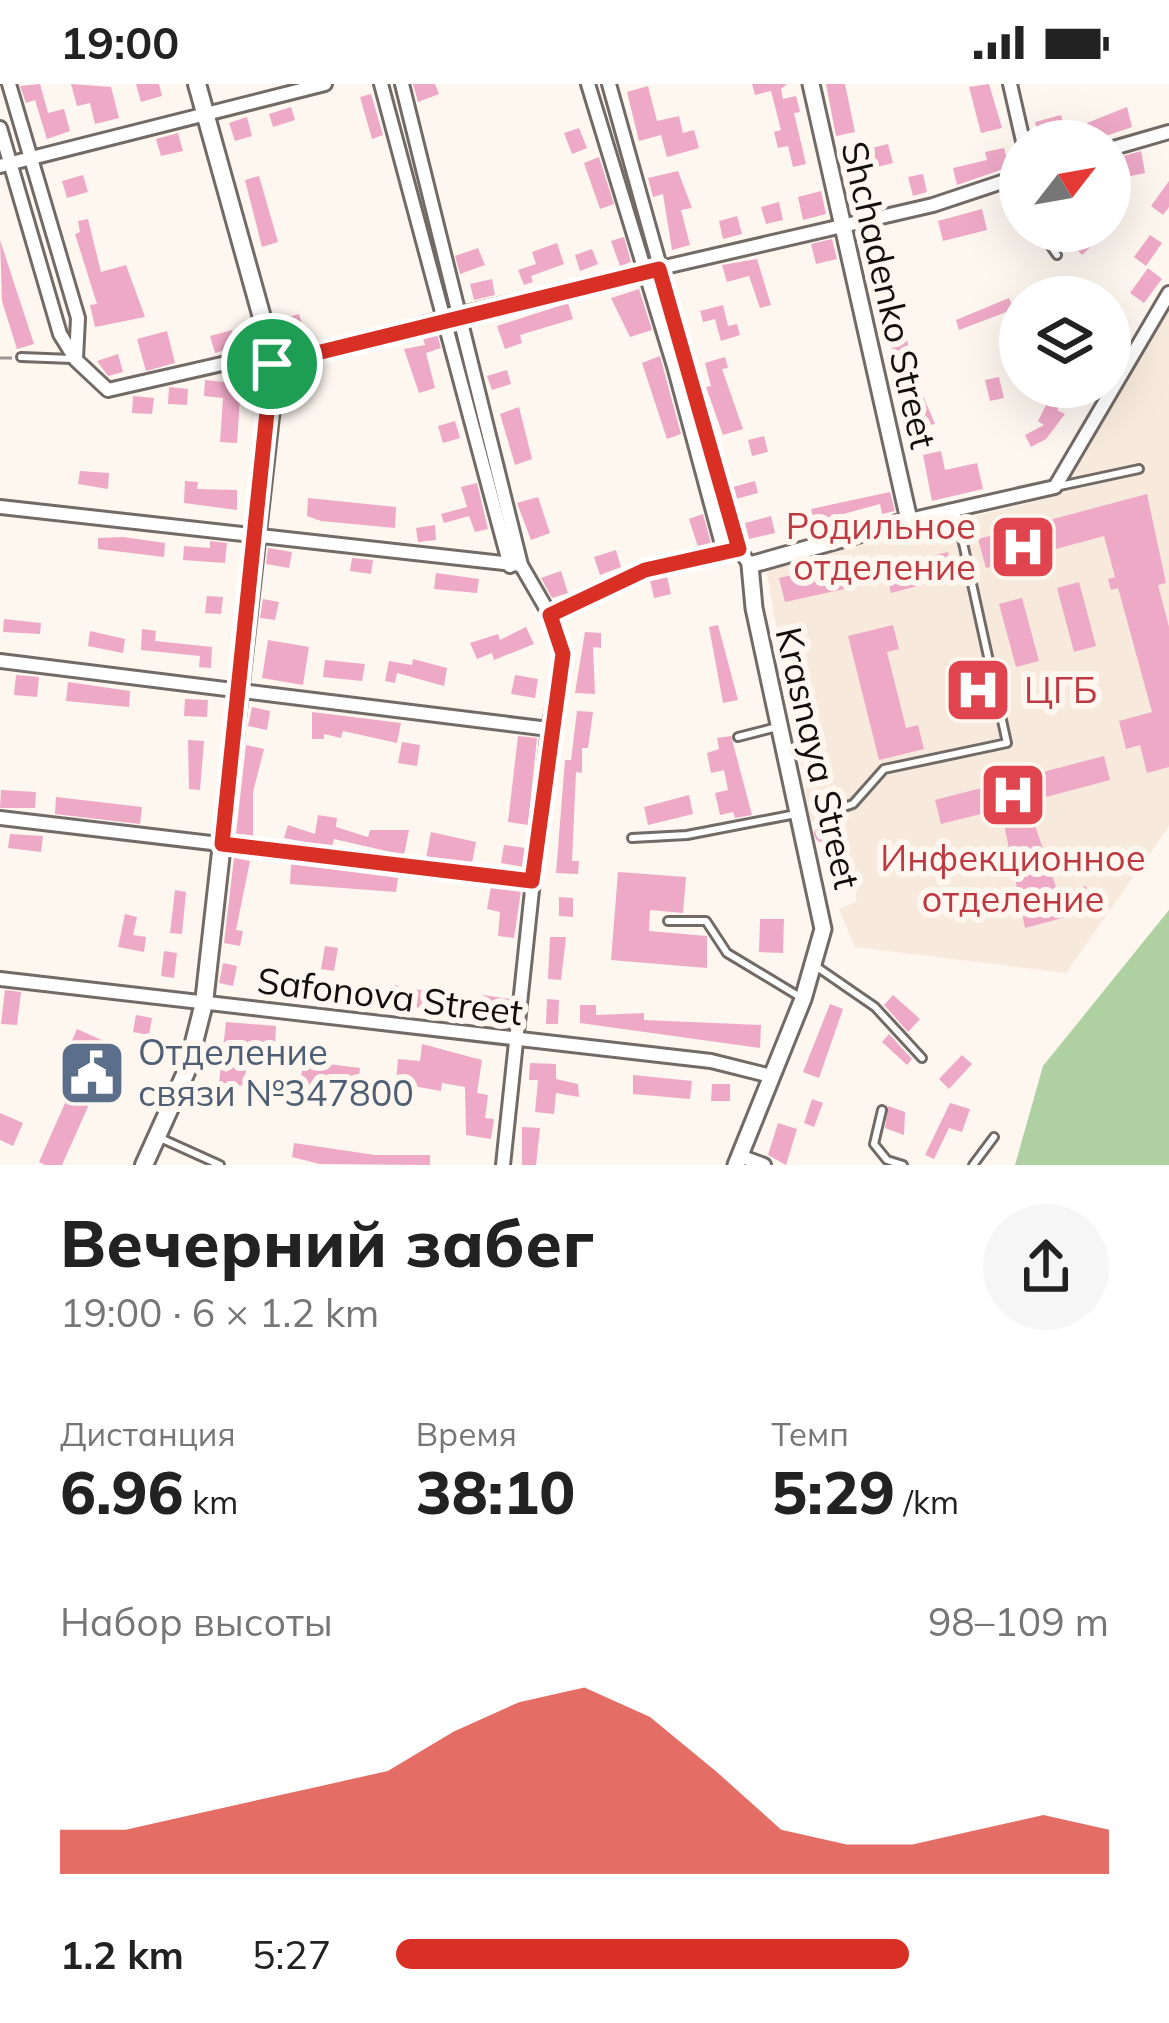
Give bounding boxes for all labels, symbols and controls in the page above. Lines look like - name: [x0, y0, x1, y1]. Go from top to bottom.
- text: 19:00: [60, 14, 179, 70]
- north arrow: [999, 120, 1131, 252]
- map controls: [999, 120, 1131, 408]
- street label: Shchadenko Street: [832, 137, 947, 453]
- button: layers: [999, 276, 1131, 408]
- pin: [221, 313, 323, 415]
- icon: arrive: [239, 331, 305, 397]
- place label: Родильное отделение: [786, 503, 976, 589]
- hospital icon: Родильное отделение: [988, 512, 1058, 582]
- street label: Krasnaya Street: [767, 623, 870, 893]
- hospital icon: ЦГБ: [943, 655, 1013, 725]
- place label: ЦГБ: [1024, 667, 1097, 712]
- hospital icon: Инфекционное отделение: [978, 760, 1048, 830]
- place label: Инфекционное отделение: [880, 835, 1146, 921]
- street label: Safonova Street: [255, 957, 525, 1034]
- place label: Отделение связи №347800: [138, 1029, 414, 1115]
- public building icon: Отделение связи №347800: [57, 1038, 127, 1108]
- text: Вечерний забег: [60, 1201, 594, 1284]
- button: share: [983, 1204, 1109, 1330]
- text: 19:00 · 6 × 1.2 km: [60, 1288, 379, 1337]
- text: Дистанция: [60, 1413, 236, 1454]
- text: Время: [416, 1413, 517, 1454]
- text: Темп: [771, 1413, 849, 1454]
- text: 6.96: [60, 1454, 184, 1529]
- text: 38:10: [416, 1454, 575, 1529]
- text: 5:29: [771, 1454, 895, 1529]
- text: km: [184, 1481, 238, 1522]
- text: /km: [895, 1481, 959, 1522]
- text: Набор высоты: [60, 1597, 333, 1646]
- text: 98–109 m: [928, 1597, 1109, 1646]
- text: 1.2 km: [60, 1930, 184, 1979]
- text: 5:27: [252, 1930, 331, 1979]

